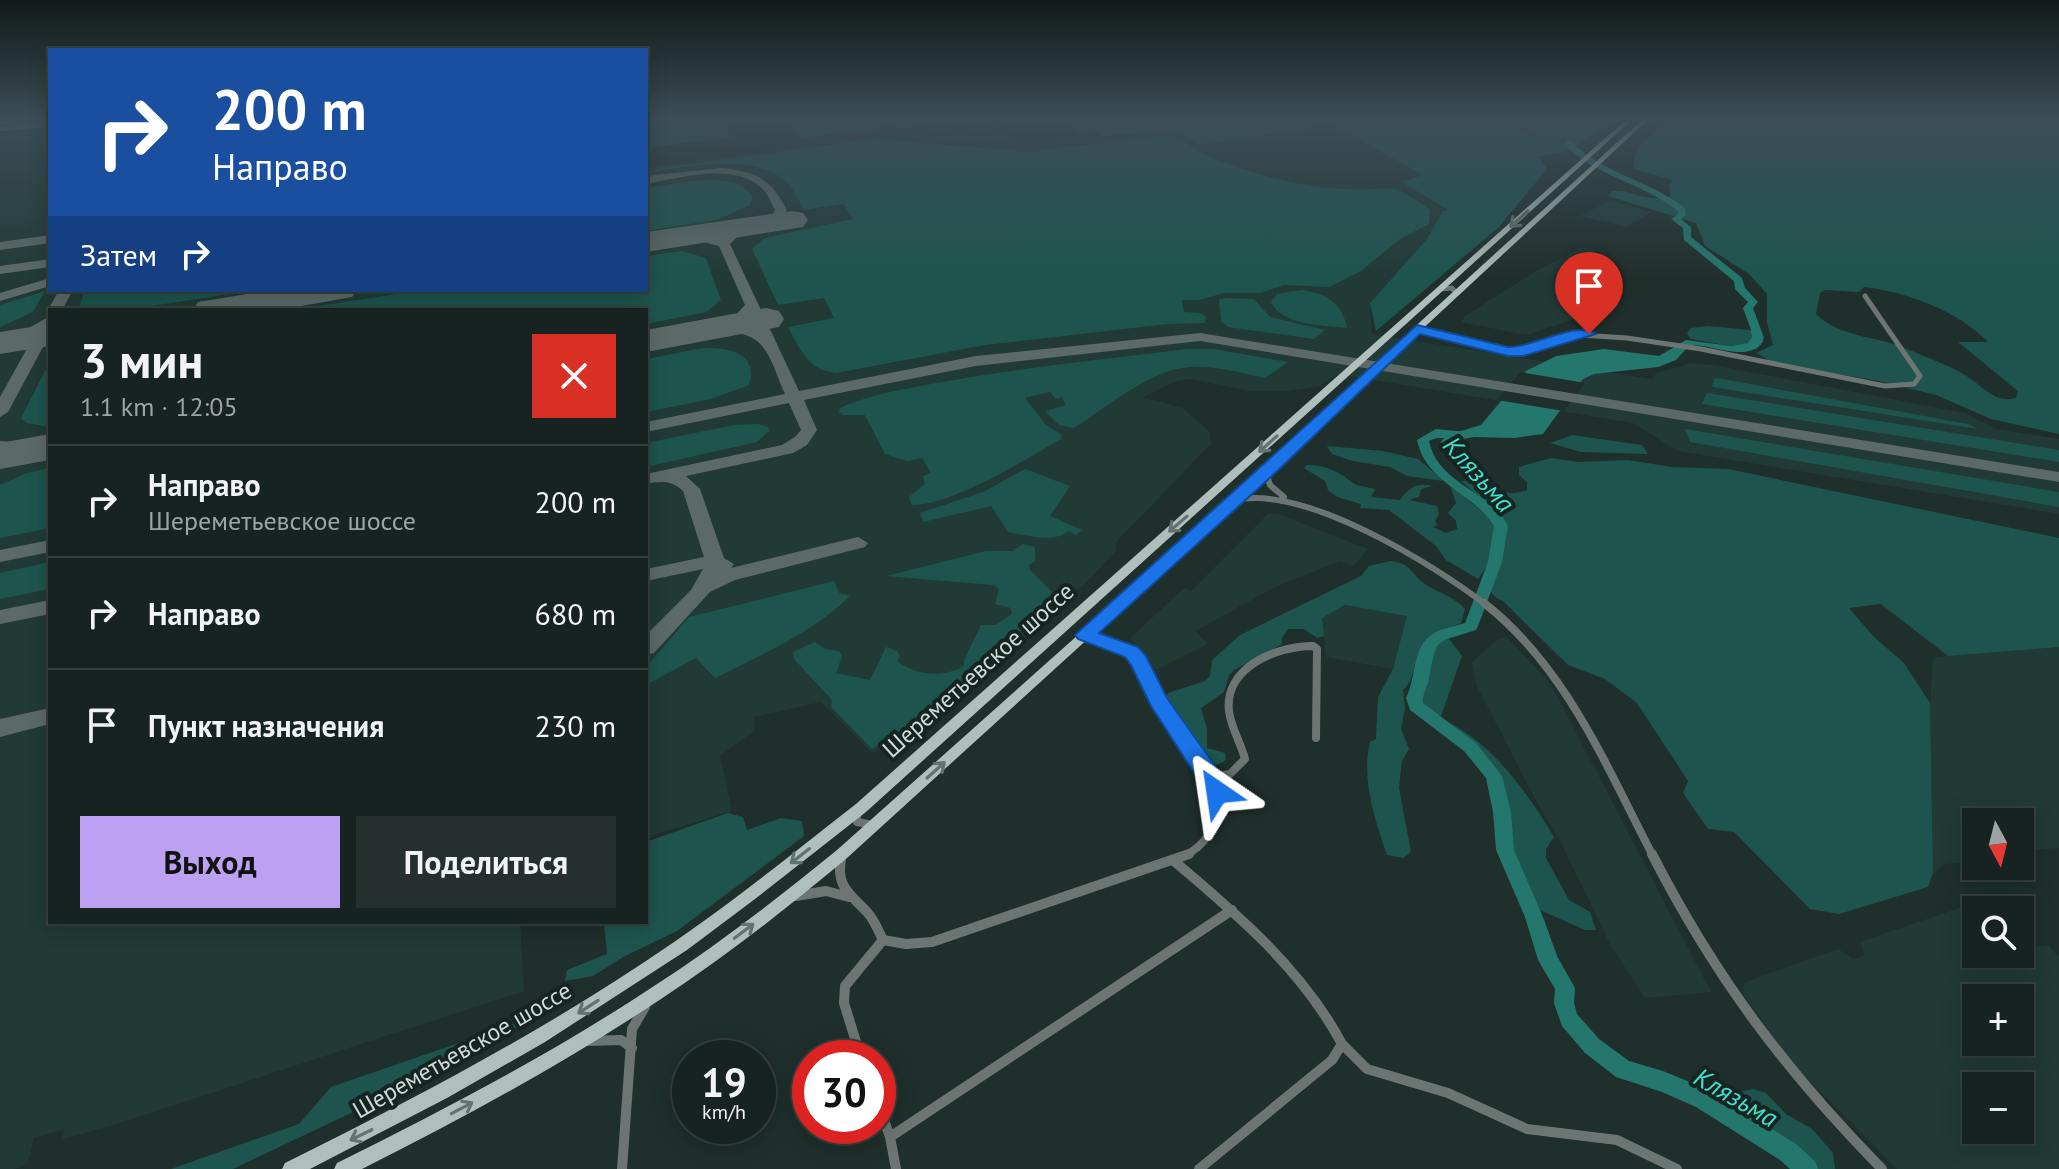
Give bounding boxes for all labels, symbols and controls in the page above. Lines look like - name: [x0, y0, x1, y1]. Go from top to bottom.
- text: 200 m: [212, 73, 367, 145]
- icon: right: [80, 80, 184, 184]
- text: Направо: [212, 143, 348, 190]
- one-way arrow: [1509, 210, 1529, 228]
- icon: right: [173, 232, 217, 276]
- text: Затем: [80, 235, 157, 274]
- pin: [1555, 252, 1623, 334]
- icon: arrive: [1567, 264, 1611, 308]
- text: 3 мин: [80, 329, 203, 391]
- button: close: [532, 334, 616, 418]
- text: 1.1 km · 12:05: [80, 390, 238, 423]
- water label: Клязьма: [1436, 429, 1522, 519]
- one-way arrow: [1259, 434, 1279, 452]
- text: Направо: [148, 465, 261, 504]
- icon: right: [80, 479, 124, 523]
- text: 200 m: [535, 482, 616, 521]
- text: Шереметьевское шоссе: [148, 504, 416, 537]
- one-way arrow: [1169, 515, 1189, 533]
- street label: Шереметьевское шоссе: [876, 576, 1080, 764]
- icon: right: [80, 591, 124, 635]
- text: Направо: [148, 594, 261, 633]
- text: 680 m: [535, 594, 616, 633]
- icon: arrive: [80, 703, 124, 747]
- text: Пункт назначения: [148, 706, 384, 745]
- text: 230 m: [535, 706, 616, 745]
- position arrow: [1175, 750, 1259, 834]
- one-way arrow: [925, 761, 945, 779]
- north arrow: [1962, 808, 2034, 880]
- map controls: [1962, 808, 2034, 1144]
- button: Выход: [80, 816, 340, 908]
- button: Поделиться: [356, 816, 616, 908]
- one-way arrow: [790, 848, 811, 865]
- button: search: [1962, 896, 2034, 968]
- one-way arrow: [733, 923, 754, 940]
- street label: Шереметьевское шоссе: [347, 975, 577, 1125]
- button: +: [1962, 984, 2034, 1056]
- one-way arrow: [577, 998, 599, 1015]
- speed limit sign: 30: [792, 1040, 896, 1144]
- text: 19: [701, 1056, 747, 1108]
- water label: Клязьма: [1688, 1060, 1784, 1134]
- button: −: [1962, 1072, 2034, 1144]
- one-way arrow: [450, 1099, 474, 1115]
- text: km/h: [702, 1099, 746, 1125]
- one-way arrow: [350, 1128, 374, 1143]

